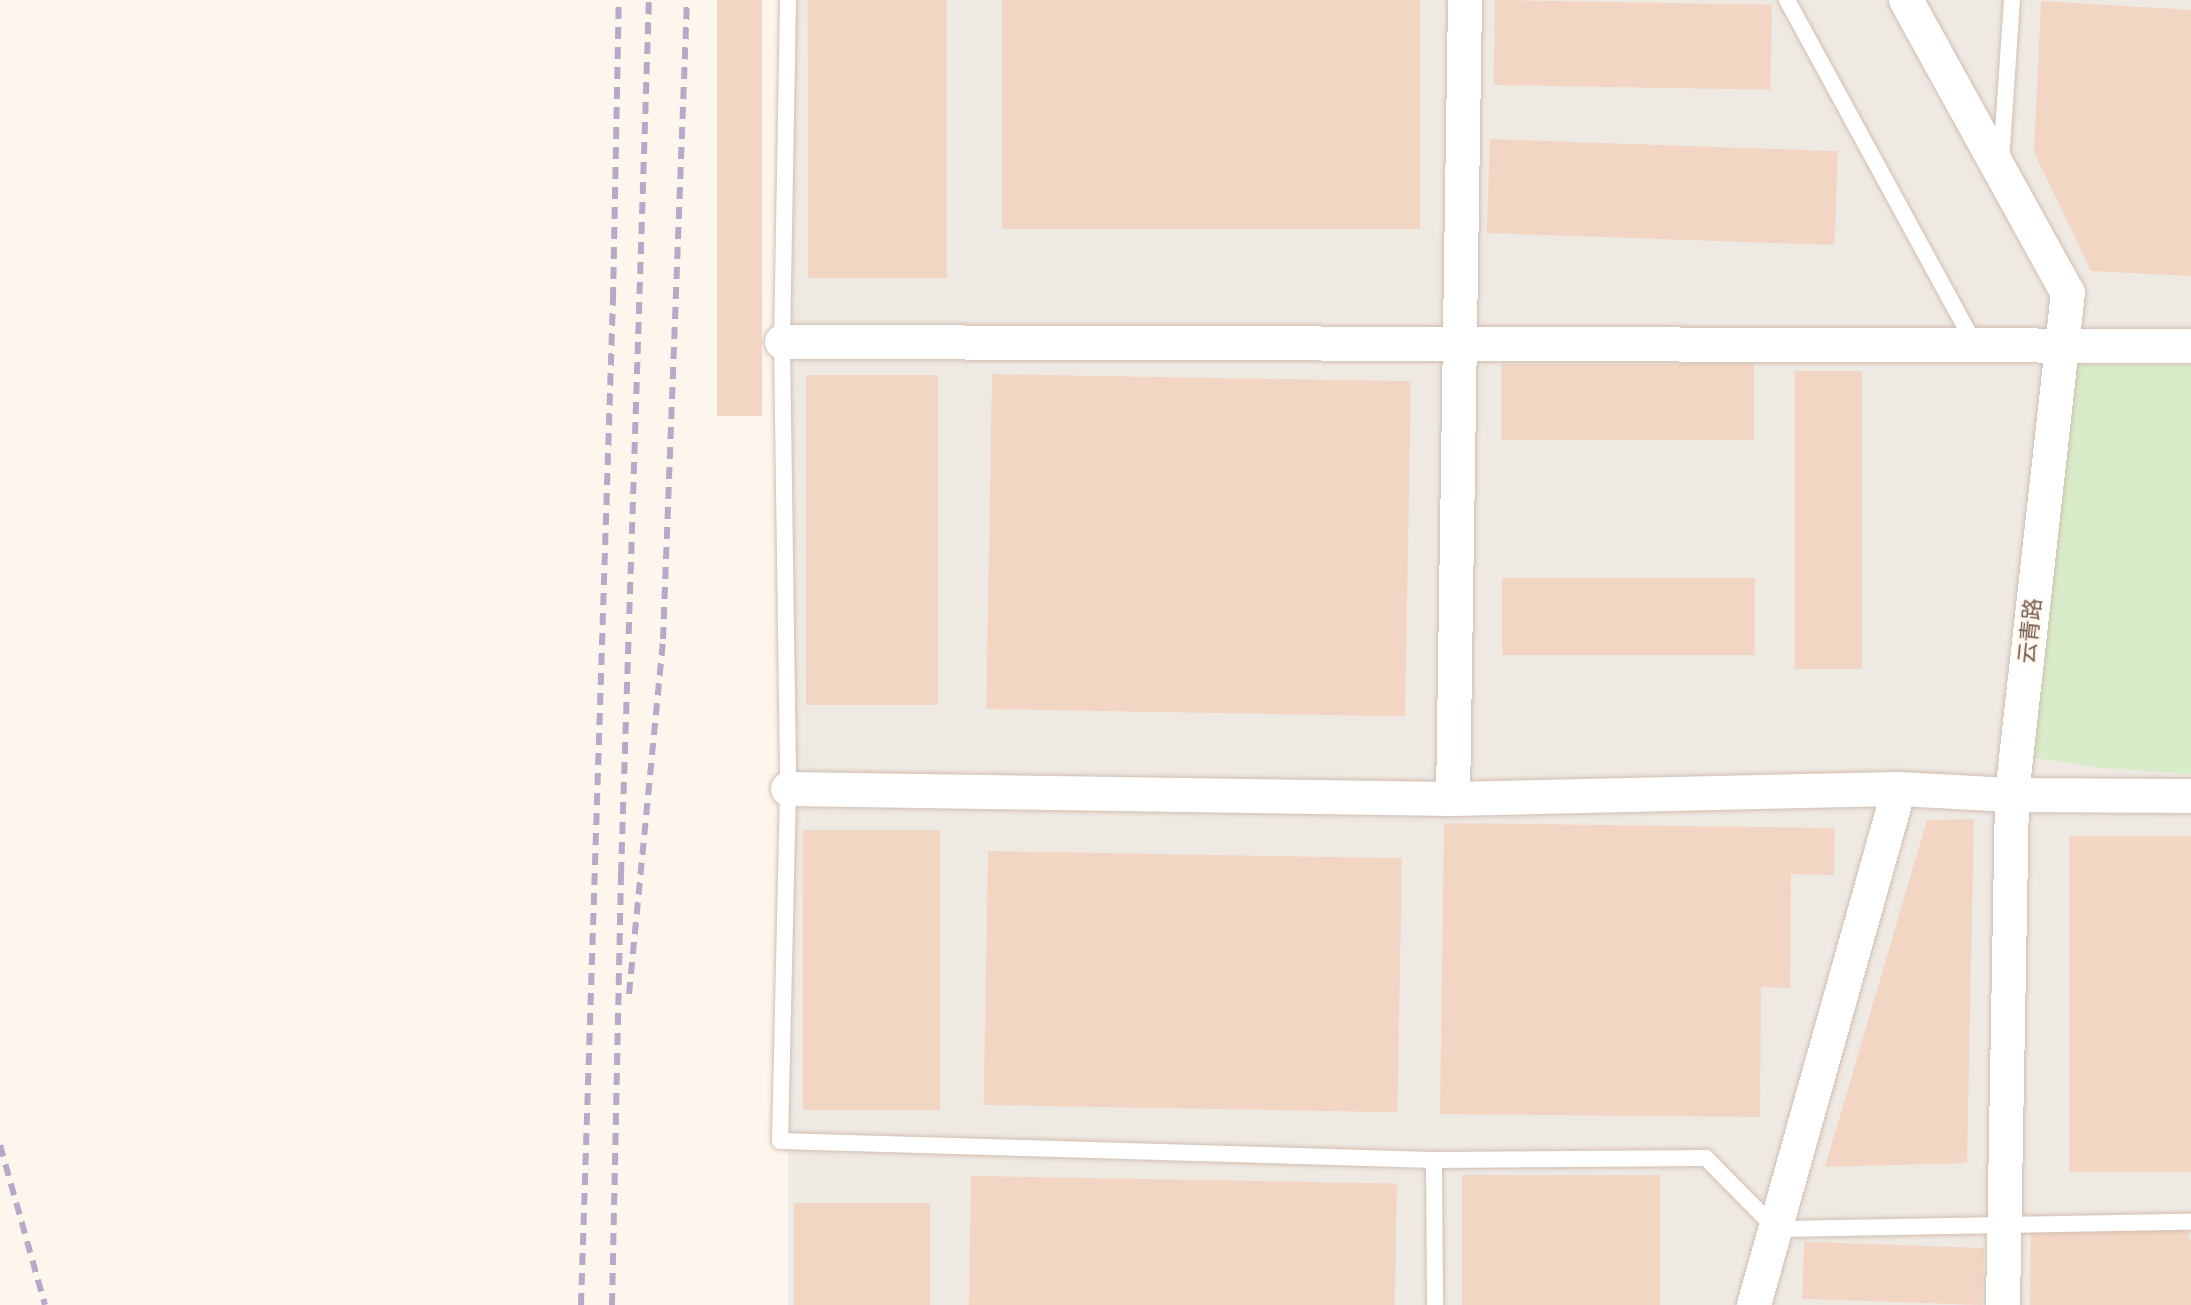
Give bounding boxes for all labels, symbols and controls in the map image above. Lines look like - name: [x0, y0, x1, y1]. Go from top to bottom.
- street label: 云青路: [2013, 597, 2047, 665]

